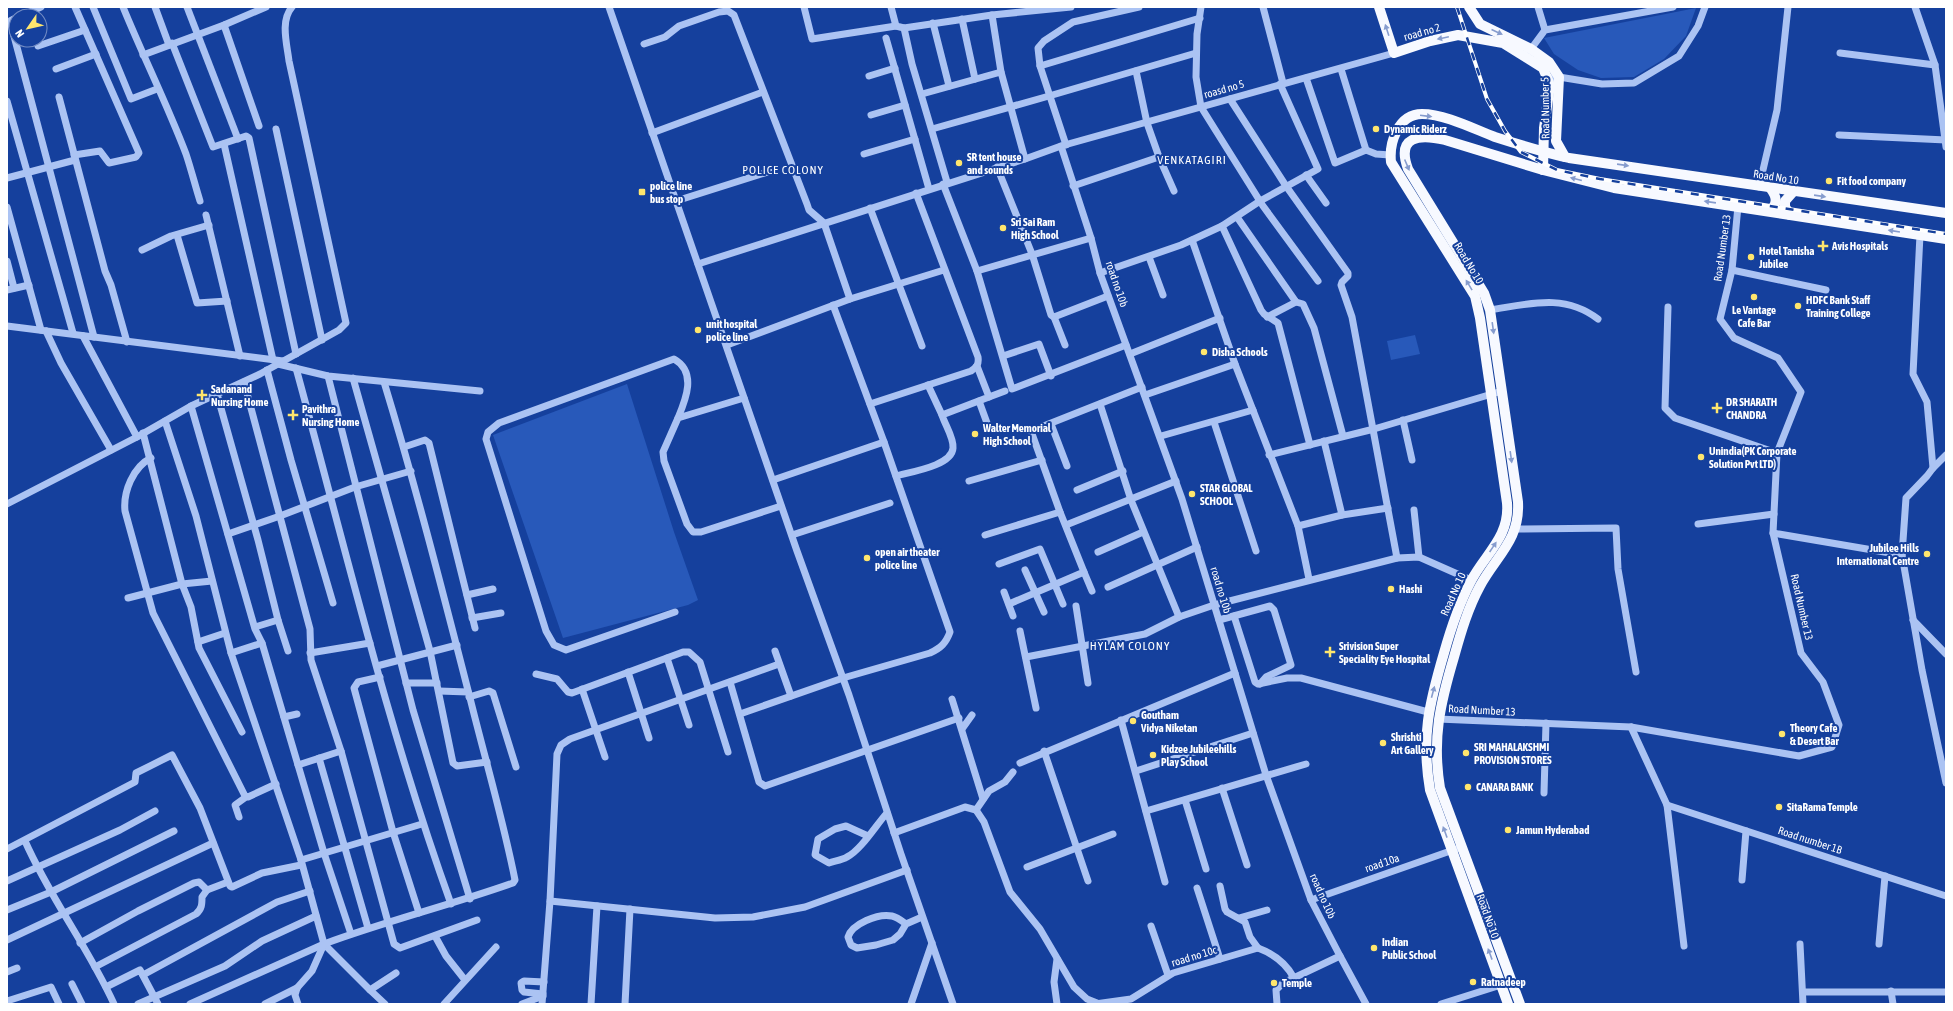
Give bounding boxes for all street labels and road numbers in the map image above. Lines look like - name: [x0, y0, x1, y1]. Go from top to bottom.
- street label: road no 2: [1402, 21, 1442, 43]
- street label: Road Number 5: [1538, 77, 1552, 139]
- street label: roasd no 5: [1202, 78, 1246, 100]
- street label: Road No 10: [1752, 167, 1800, 187]
- street label: Road Number 13: [1711, 214, 1733, 282]
- street label: Road No 10: [1452, 240, 1486, 286]
- street label: road no 10b: [1104, 259, 1130, 309]
- street label: road no 10b: [1208, 565, 1234, 615]
- street label: Road No 10: [1438, 571, 1468, 617]
- street label: Road Number 13: [1789, 573, 1815, 641]
- street label: Road Number 13: [1448, 702, 1516, 718]
- street label: Road number 1B: [1777, 824, 1844, 856]
- street label: road 10a: [1363, 852, 1401, 874]
- street label: road no 10b: [1308, 872, 1338, 920]
- street label: Road No 10: [1474, 892, 1502, 940]
- street label: road no 10c: [1170, 943, 1219, 969]

